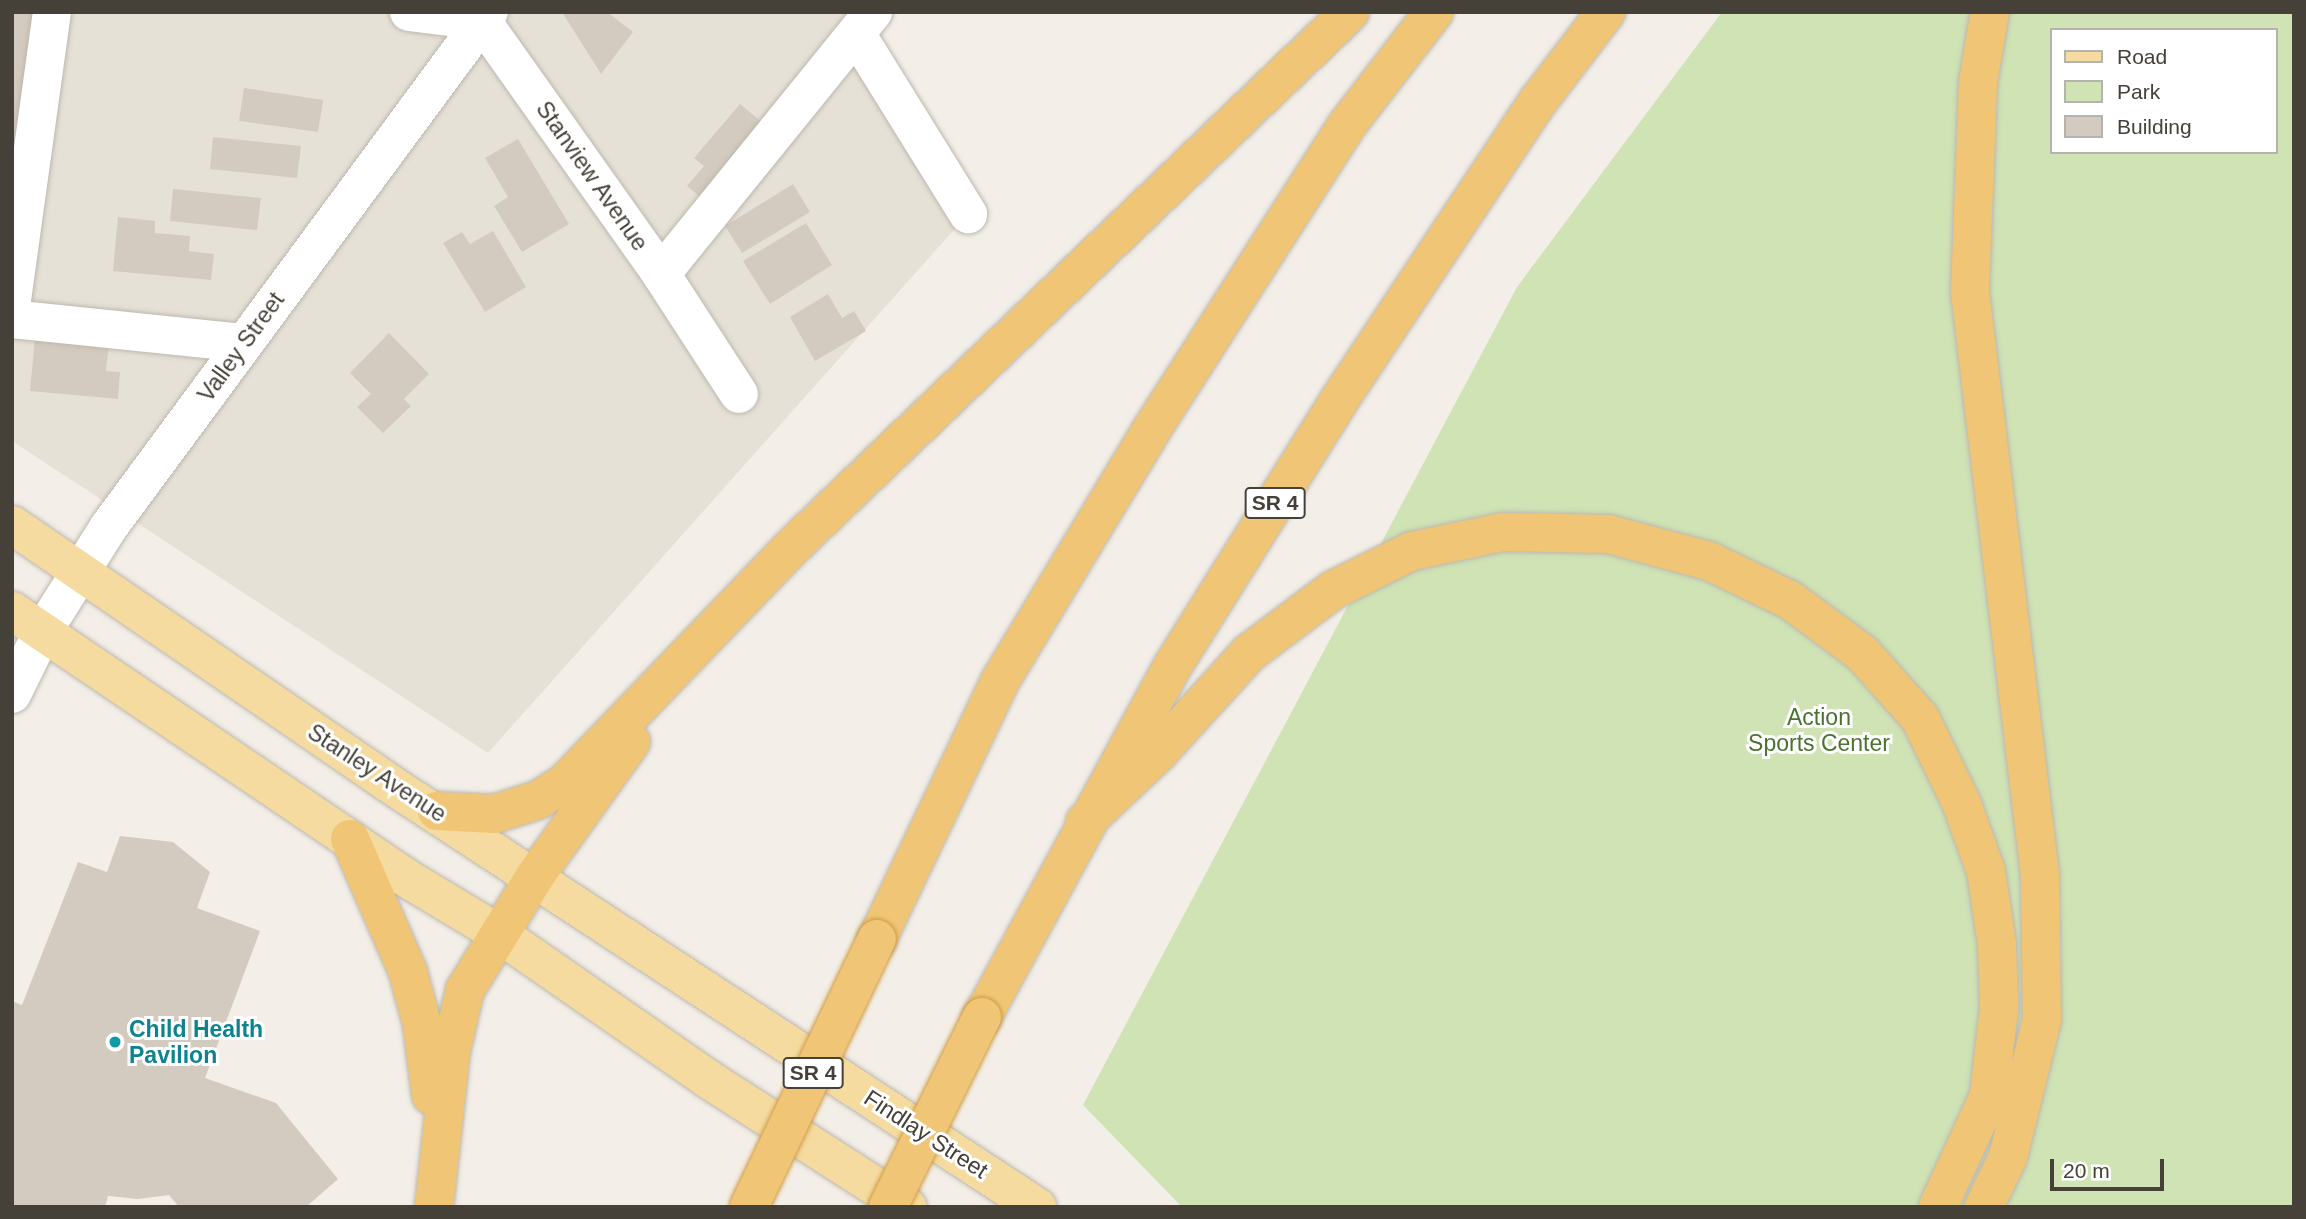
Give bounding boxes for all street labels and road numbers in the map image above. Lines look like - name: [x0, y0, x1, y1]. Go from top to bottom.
- street label: Stanview Avenue: [530, 95, 654, 257]
- street label: Valley Street: [192, 287, 290, 407]
- road number: SR 4: [1244, 486, 1306, 520]
- street label: Stanley Avenue: [302, 718, 452, 828]
- road number: SR 4: [782, 1056, 844, 1090]
- street label: Findlay Street: [859, 1084, 993, 1184]

